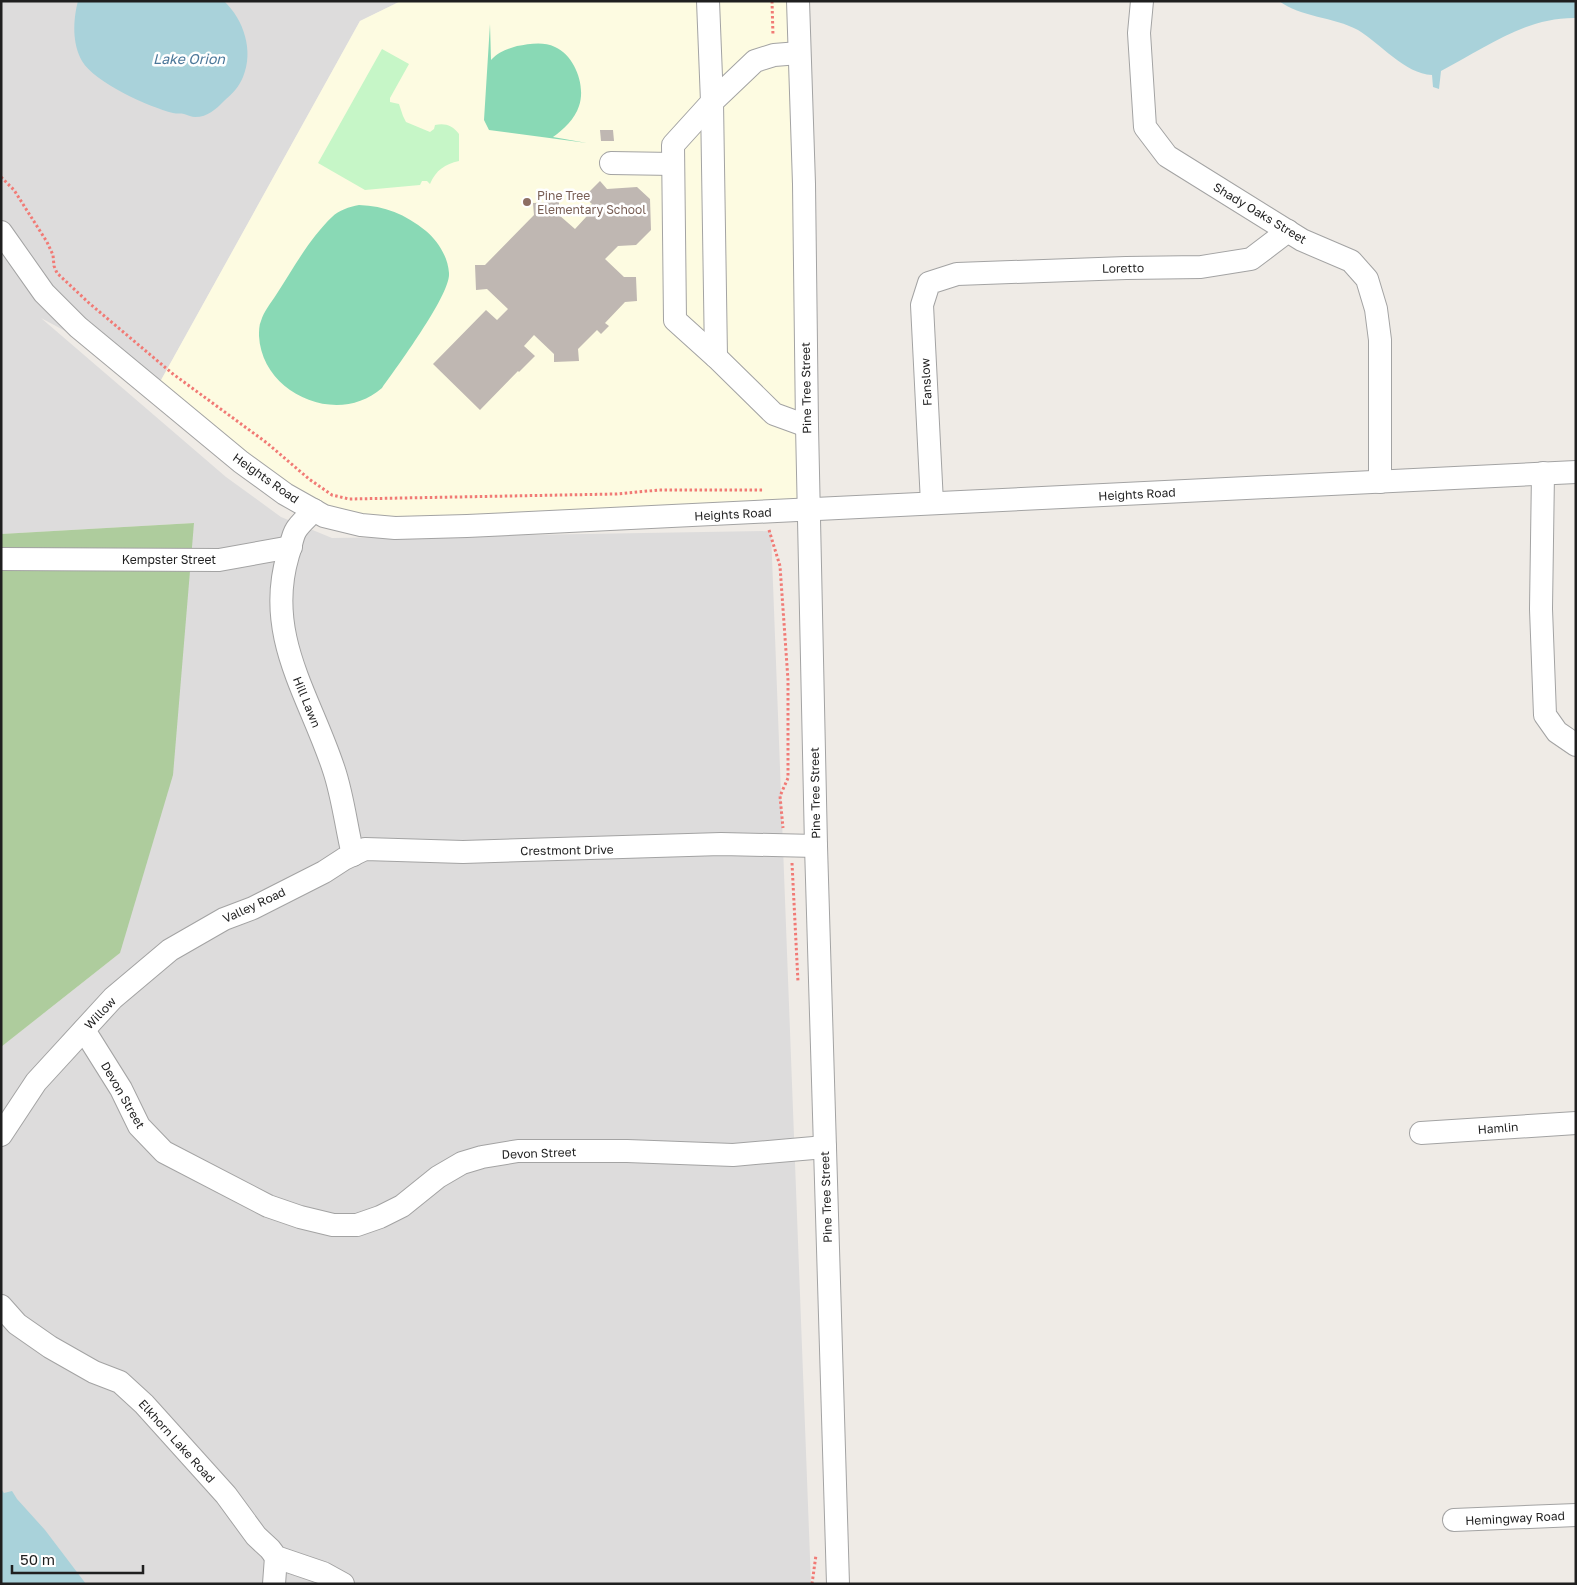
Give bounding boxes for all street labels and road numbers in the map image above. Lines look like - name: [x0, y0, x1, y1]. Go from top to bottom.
- street label: Shady Oaks Street: [1211, 179, 1310, 247]
- street label: Loretto: [1102, 260, 1144, 276]
- street label: Pine Tree Street: [798, 342, 814, 434]
- street label: Fanslow: [917, 357, 935, 406]
- street label: Heights Road: [230, 450, 302, 506]
- street label: Heights Road: [1098, 484, 1176, 504]
- street label: Heights Road: [694, 504, 772, 524]
- street label: Kempster Street: [122, 552, 216, 567]
- street label: Hill Lawn: [290, 674, 324, 730]
- street label: Pine Tree Street: [807, 747, 823, 839]
- street label: Crestmont Drive: [520, 842, 614, 858]
- street label: Valley Road: [220, 884, 288, 926]
- street label: Willow: [81, 994, 119, 1032]
- street label: Devon Street: [98, 1059, 148, 1131]
- street label: Hamlin: [1477, 1119, 1519, 1137]
- street label: Devon Street: [501, 1144, 577, 1162]
- street label: Pine Tree Street: [817, 1151, 835, 1243]
- street label: Elkhorn Lake Road: [136, 1396, 218, 1486]
- street label: Hemingway Road: [1465, 1508, 1565, 1528]

